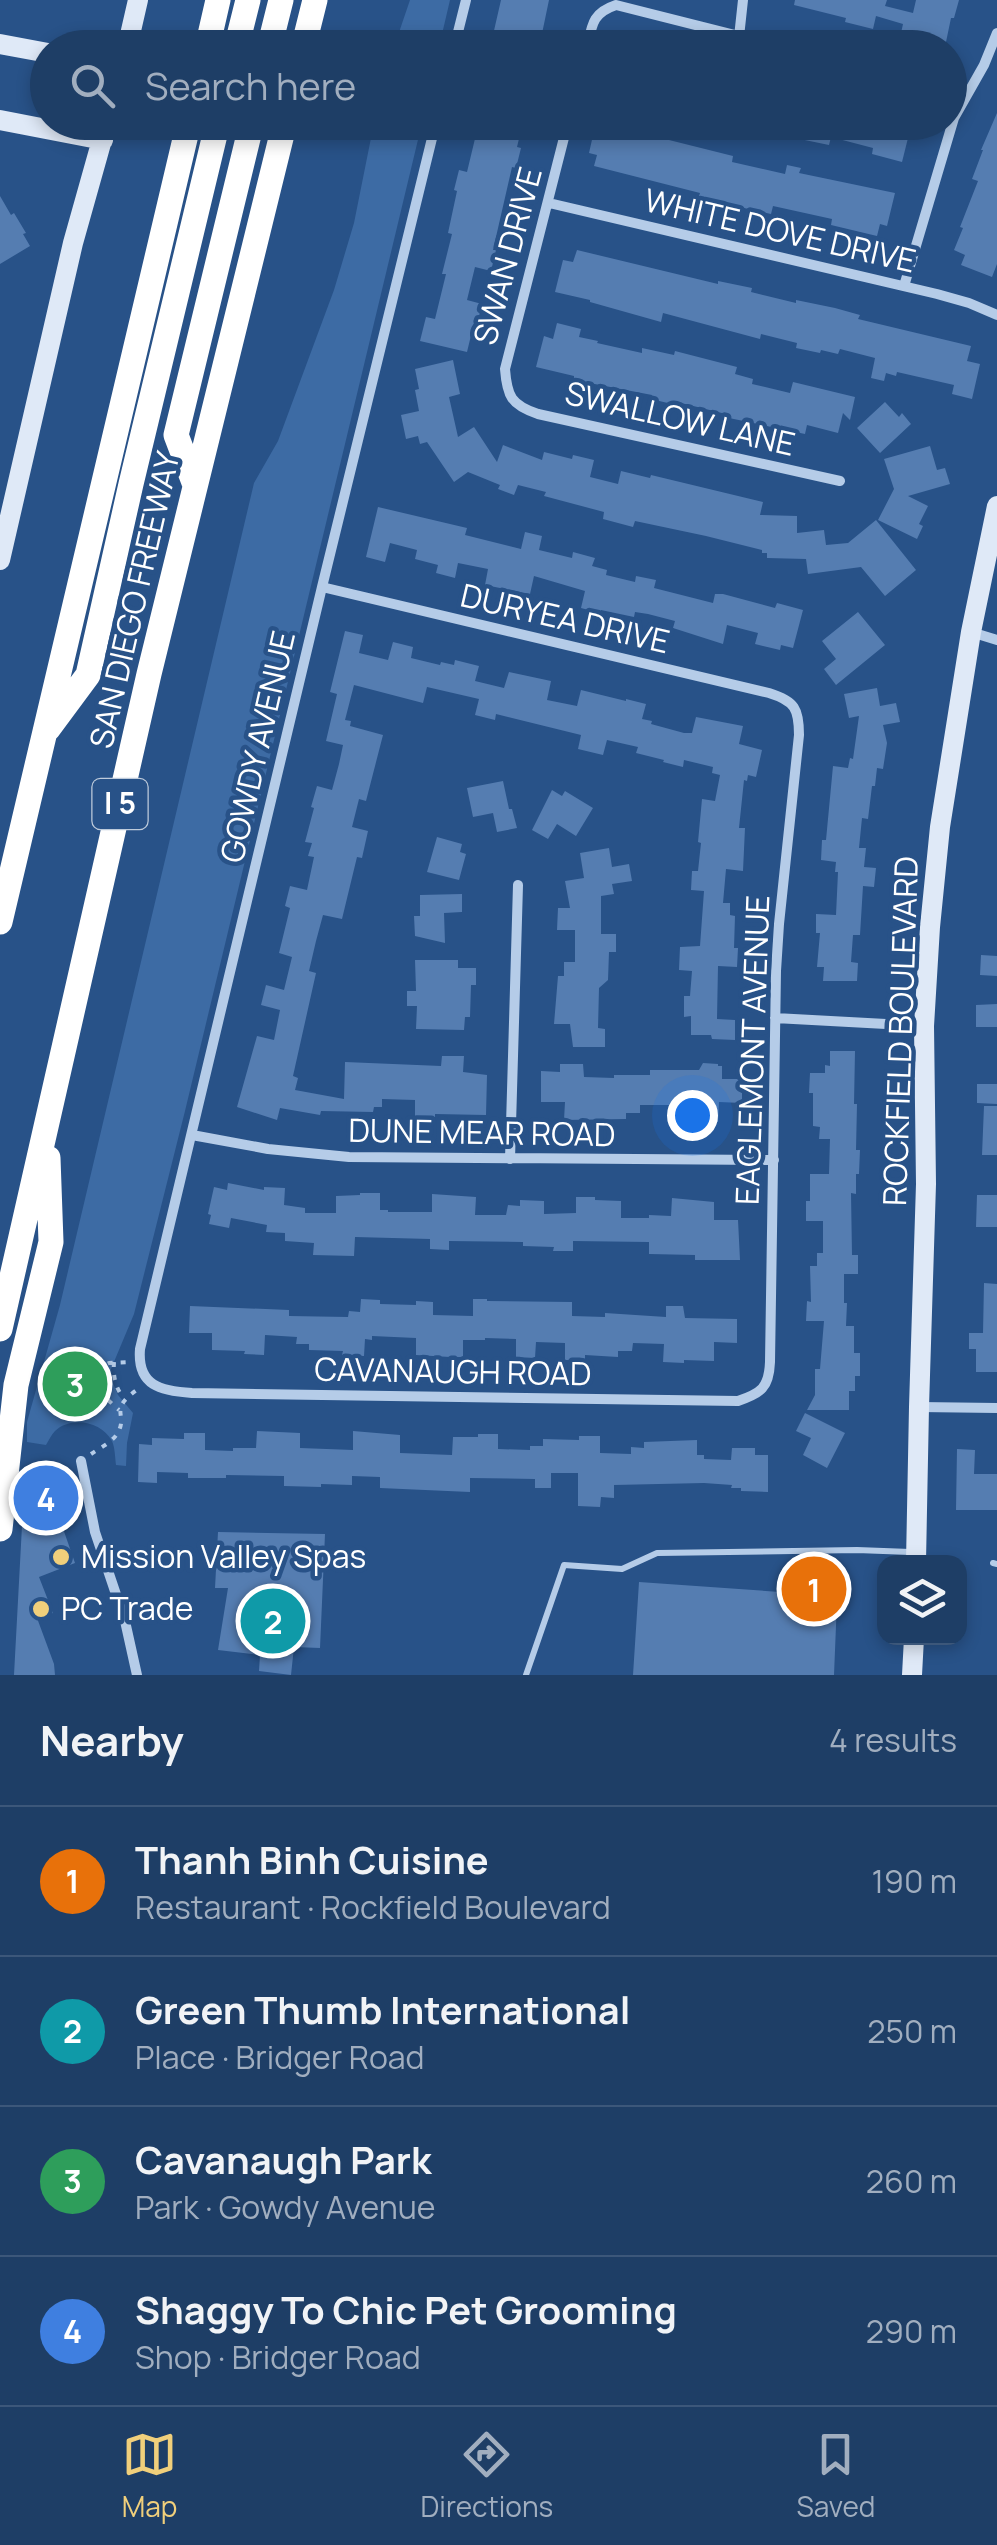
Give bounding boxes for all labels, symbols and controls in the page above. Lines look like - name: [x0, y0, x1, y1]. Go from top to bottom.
- search box: [30, 30, 967, 140]
- icon: search: [65, 58, 120, 113]
- text: Search here: [145, 59, 356, 111]
- street label: SWAN DRIVE: [462, 162, 552, 349]
- street label: WHITE DOVE DRIVE: [640, 177, 920, 283]
- street label: SWALLOW LANE: [561, 370, 799, 466]
- street label: SAN DIEGO FREEWAY: [78, 447, 190, 752]
- street label: DURYEA DRIVE: [456, 573, 674, 663]
- street label: GOWDY AVENUE: [209, 627, 305, 867]
- road number: I 5: [92, 779, 148, 829]
- street label: ROCKFIELD BOULEVARD: [872, 855, 928, 1207]
- street label: EAGLEMONT AVENUE: [725, 894, 779, 1205]
- your location: [667, 1090, 718, 1141]
- street label: DUNE MEAR ROAD: [348, 1108, 616, 1156]
- pin: 3: [42, 1346, 108, 1422]
- street label: CAVANAUGH ROAD: [314, 1347, 592, 1395]
- pin: 4: [13, 1460, 78, 1536]
- place label: Mission Valley Spas: [81, 1534, 366, 1578]
- marker: Mission Valley Spas: [50, 1546, 72, 1568]
- pin: 1: [782, 1552, 846, 1626]
- map controls: [877, 1555, 967, 1645]
- button: layers: [877, 1555, 967, 1645]
- pin: 2: [240, 1584, 306, 1658]
- place label: PC Trade: [61, 1586, 193, 1630]
- marker: PC Trade: [30, 1598, 52, 1620]
- text: Nearby: [40, 1711, 184, 1769]
- text: 4 results: [829, 1718, 957, 1762]
- text: Thanh Binh Cuisine: [135, 1833, 489, 1885]
- text: 1: [65, 1859, 80, 1903]
- text: 190 m: [872, 1859, 957, 1903]
- text: Restaurant · Rockfield Boulevard: [135, 1885, 611, 1929]
- text: Green Thumb International: [135, 1983, 630, 2035]
- text: 2: [63, 2009, 82, 2053]
- text: 250 m: [867, 2009, 957, 2053]
- text: Place · Bridger Road: [135, 2035, 425, 2079]
- text: Cavanaugh Park: [135, 2133, 431, 2185]
- text: 3: [63, 2159, 82, 2203]
- text: 260 m: [866, 2159, 957, 2203]
- text: Park · Gowdy Avenue: [135, 2185, 435, 2229]
- text: Shaggy To Chic Pet Grooming: [135, 2283, 677, 2335]
- text: 4: [63, 2309, 82, 2353]
- text: 290 m: [866, 2309, 957, 2353]
- text: Shop · Bridger Road: [135, 2335, 421, 2379]
- tab: Map: [122, 2427, 177, 2525]
- tab: Directions: [421, 2427, 553, 2525]
- tab: Saved: [796, 2427, 875, 2525]

